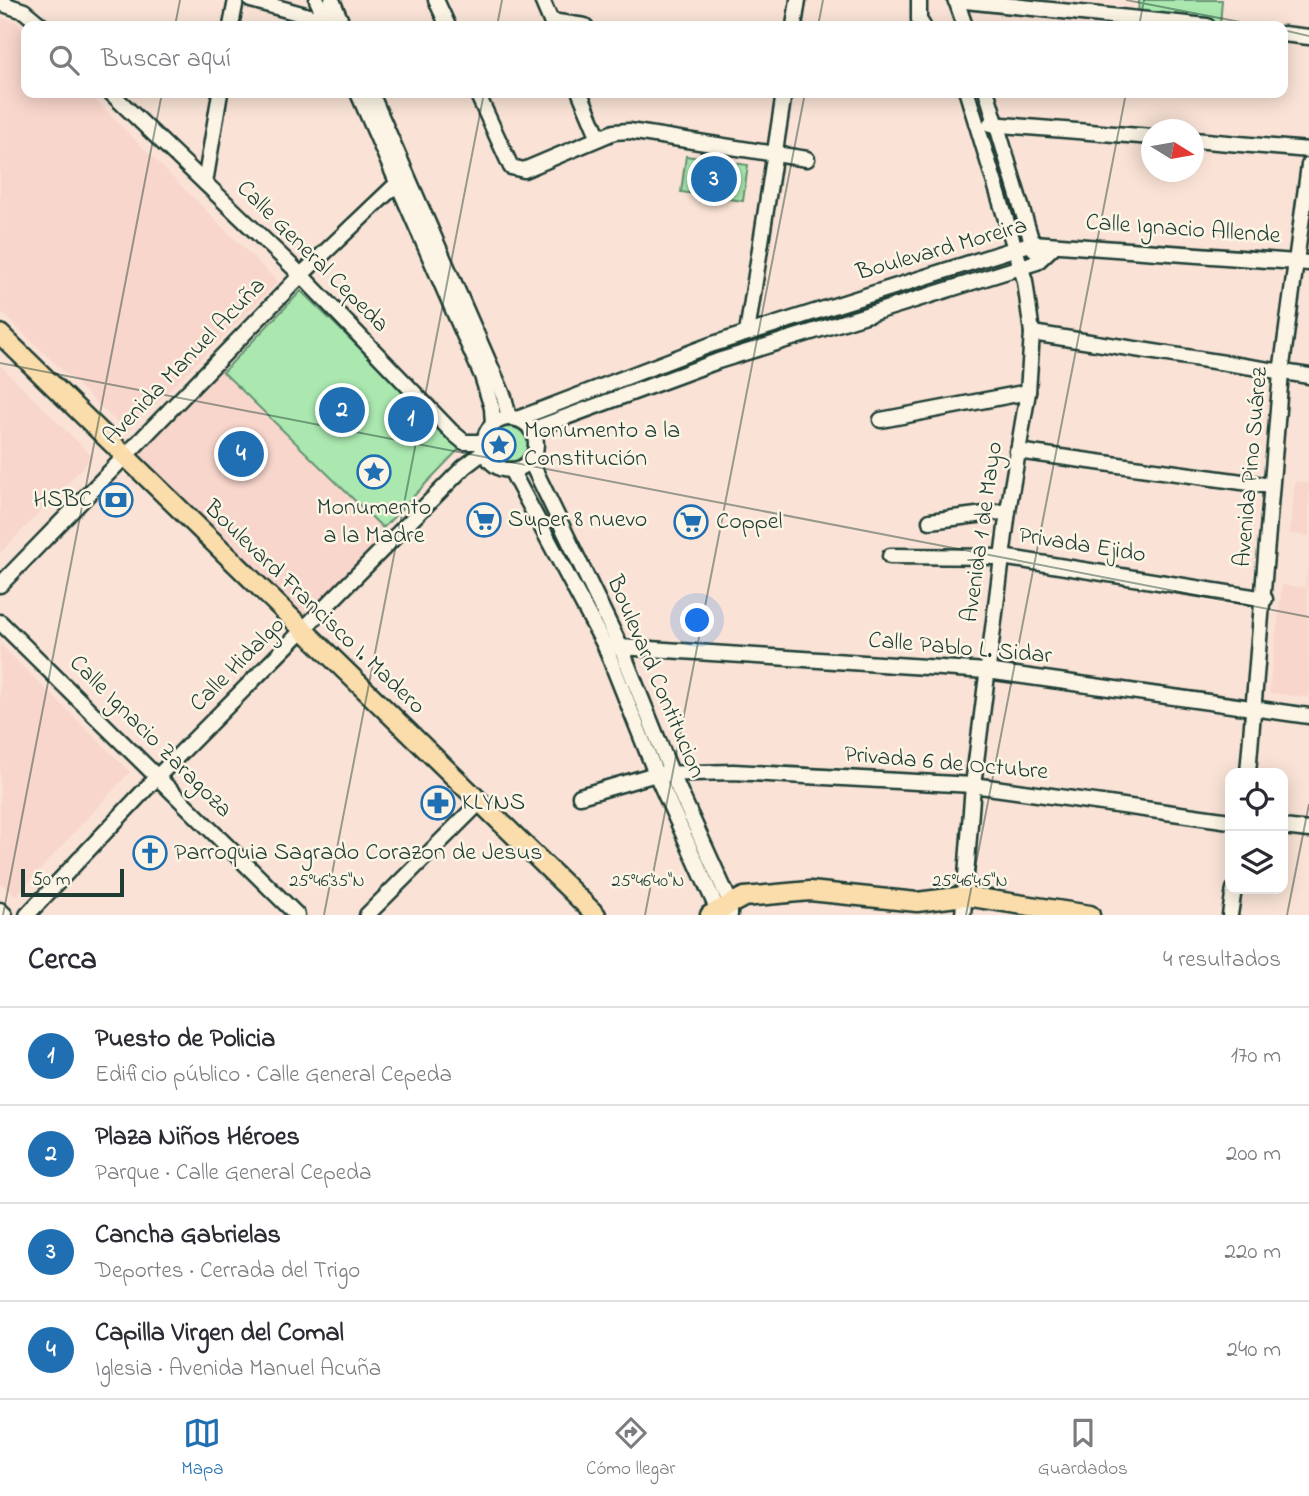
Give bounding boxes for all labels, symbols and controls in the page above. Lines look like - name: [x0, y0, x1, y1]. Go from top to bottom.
- search box: [21, 21, 1288, 98]
- icon: search: [45, 41, 83, 79]
- text: Buscar aquí: [101, 41, 231, 79]
- north arrow: [1141, 119, 1204, 182]
- pin: 3: [691, 153, 737, 205]
- street label: Calle General Cepeda: [228, 173, 396, 341]
- street label: Calle Ignacio Allende: [1084, 206, 1282, 254]
- street label: Boulevard Moreira: [852, 209, 1032, 291]
- street label: Avenida Manuel Acuña: [95, 270, 275, 454]
- street label: Avenida Pino Suárez: [1226, 365, 1278, 568]
- pin: 2: [319, 384, 365, 436]
- pin: 1: [388, 393, 434, 445]
- place label: Monumento a la Constitución: [524, 414, 680, 477]
- place icon: Monumento a la Constitución: [480, 426, 518, 464]
- pin: 4: [218, 428, 264, 480]
- street label: Avenida 1 de Mayo: [953, 439, 1014, 625]
- place icon: Monumento a la Madre: [355, 453, 393, 491]
- bank icon: HSBC: [97, 481, 135, 519]
- place label: HSBC: [33, 483, 92, 518]
- place label: Monumento a la Madre: [317, 491, 431, 554]
- street label: Boulevard Francisco I. Madero: [194, 492, 433, 724]
- supermarket icon: Super 8 nuevo: [465, 501, 503, 539]
- place label: Super 8 nuevo: [508, 503, 647, 538]
- supermarket icon: Coppel: [672, 503, 710, 541]
- place label: Coppel: [716, 505, 783, 540]
- street label: Privada Ejido: [1016, 519, 1148, 573]
- street label: Boulevard Contitucion: [596, 569, 714, 784]
- your location: [680, 603, 714, 637]
- street label: Calle Hidalgo: [182, 609, 294, 721]
- street label: Calle Pablo L. Sidar: [867, 624, 1054, 675]
- street label: Calle Ignacio Zaragoza: [60, 647, 240, 827]
- street label: Privada 6 de Octubre: [843, 738, 1050, 790]
- map controls: [1225, 768, 1288, 894]
- button: locate: [1225, 768, 1288, 831]
- pharmacy icon: KLYNS: [419, 784, 457, 822]
- place label: KLYNS: [462, 786, 525, 821]
- button: layers: [1225, 831, 1288, 894]
- church icon: Parroquia Sagrado Corazon de Jesus: [131, 834, 169, 872]
- place label: Parroquia Sagrado Corazon de Jesus: [174, 836, 542, 871]
- scale bar: [21, 866, 124, 898]
- text: 50 m: [32, 867, 71, 894]
- text: 25°46'35"N: [289, 869, 365, 895]
- text: 25°46'40"N: [612, 869, 684, 895]
- text: 25°46'45"N: [932, 869, 1008, 895]
- text: Cerca: [28, 939, 97, 983]
- text: 4 resultados: [1163, 944, 1281, 977]
- text: Puesto de Policia: [95, 1021, 275, 1059]
- text: 1: [47, 1040, 55, 1073]
- text: 170 m: [1231, 1040, 1281, 1073]
- text: Edificio público · Calle General Cepeda: [95, 1059, 452, 1092]
- text: Plaza Niños Héroes: [95, 1119, 300, 1157]
- text: 2: [45, 1138, 57, 1171]
- text: 200 m: [1226, 1138, 1281, 1171]
- text: Parque · Calle General Cepeda: [95, 1157, 371, 1190]
- text: Cancha Gabrielas: [95, 1217, 281, 1255]
- text: 3: [46, 1236, 56, 1269]
- text: 220 m: [1225, 1236, 1281, 1269]
- text: Deportes · Cerrada del Trigo: [95, 1255, 360, 1288]
- text: Capilla Virgen del Comal: [95, 1315, 344, 1353]
- text: 4: [46, 1334, 56, 1367]
- text: 240 m: [1227, 1334, 1281, 1367]
- text: Iglesia · Avenida Manuel Acuña: [95, 1353, 381, 1386]
- tab: Mapa: [181, 1414, 224, 1483]
- tab: Cómo llegar: [586, 1414, 675, 1483]
- tab: Guardados: [1038, 1414, 1128, 1483]

